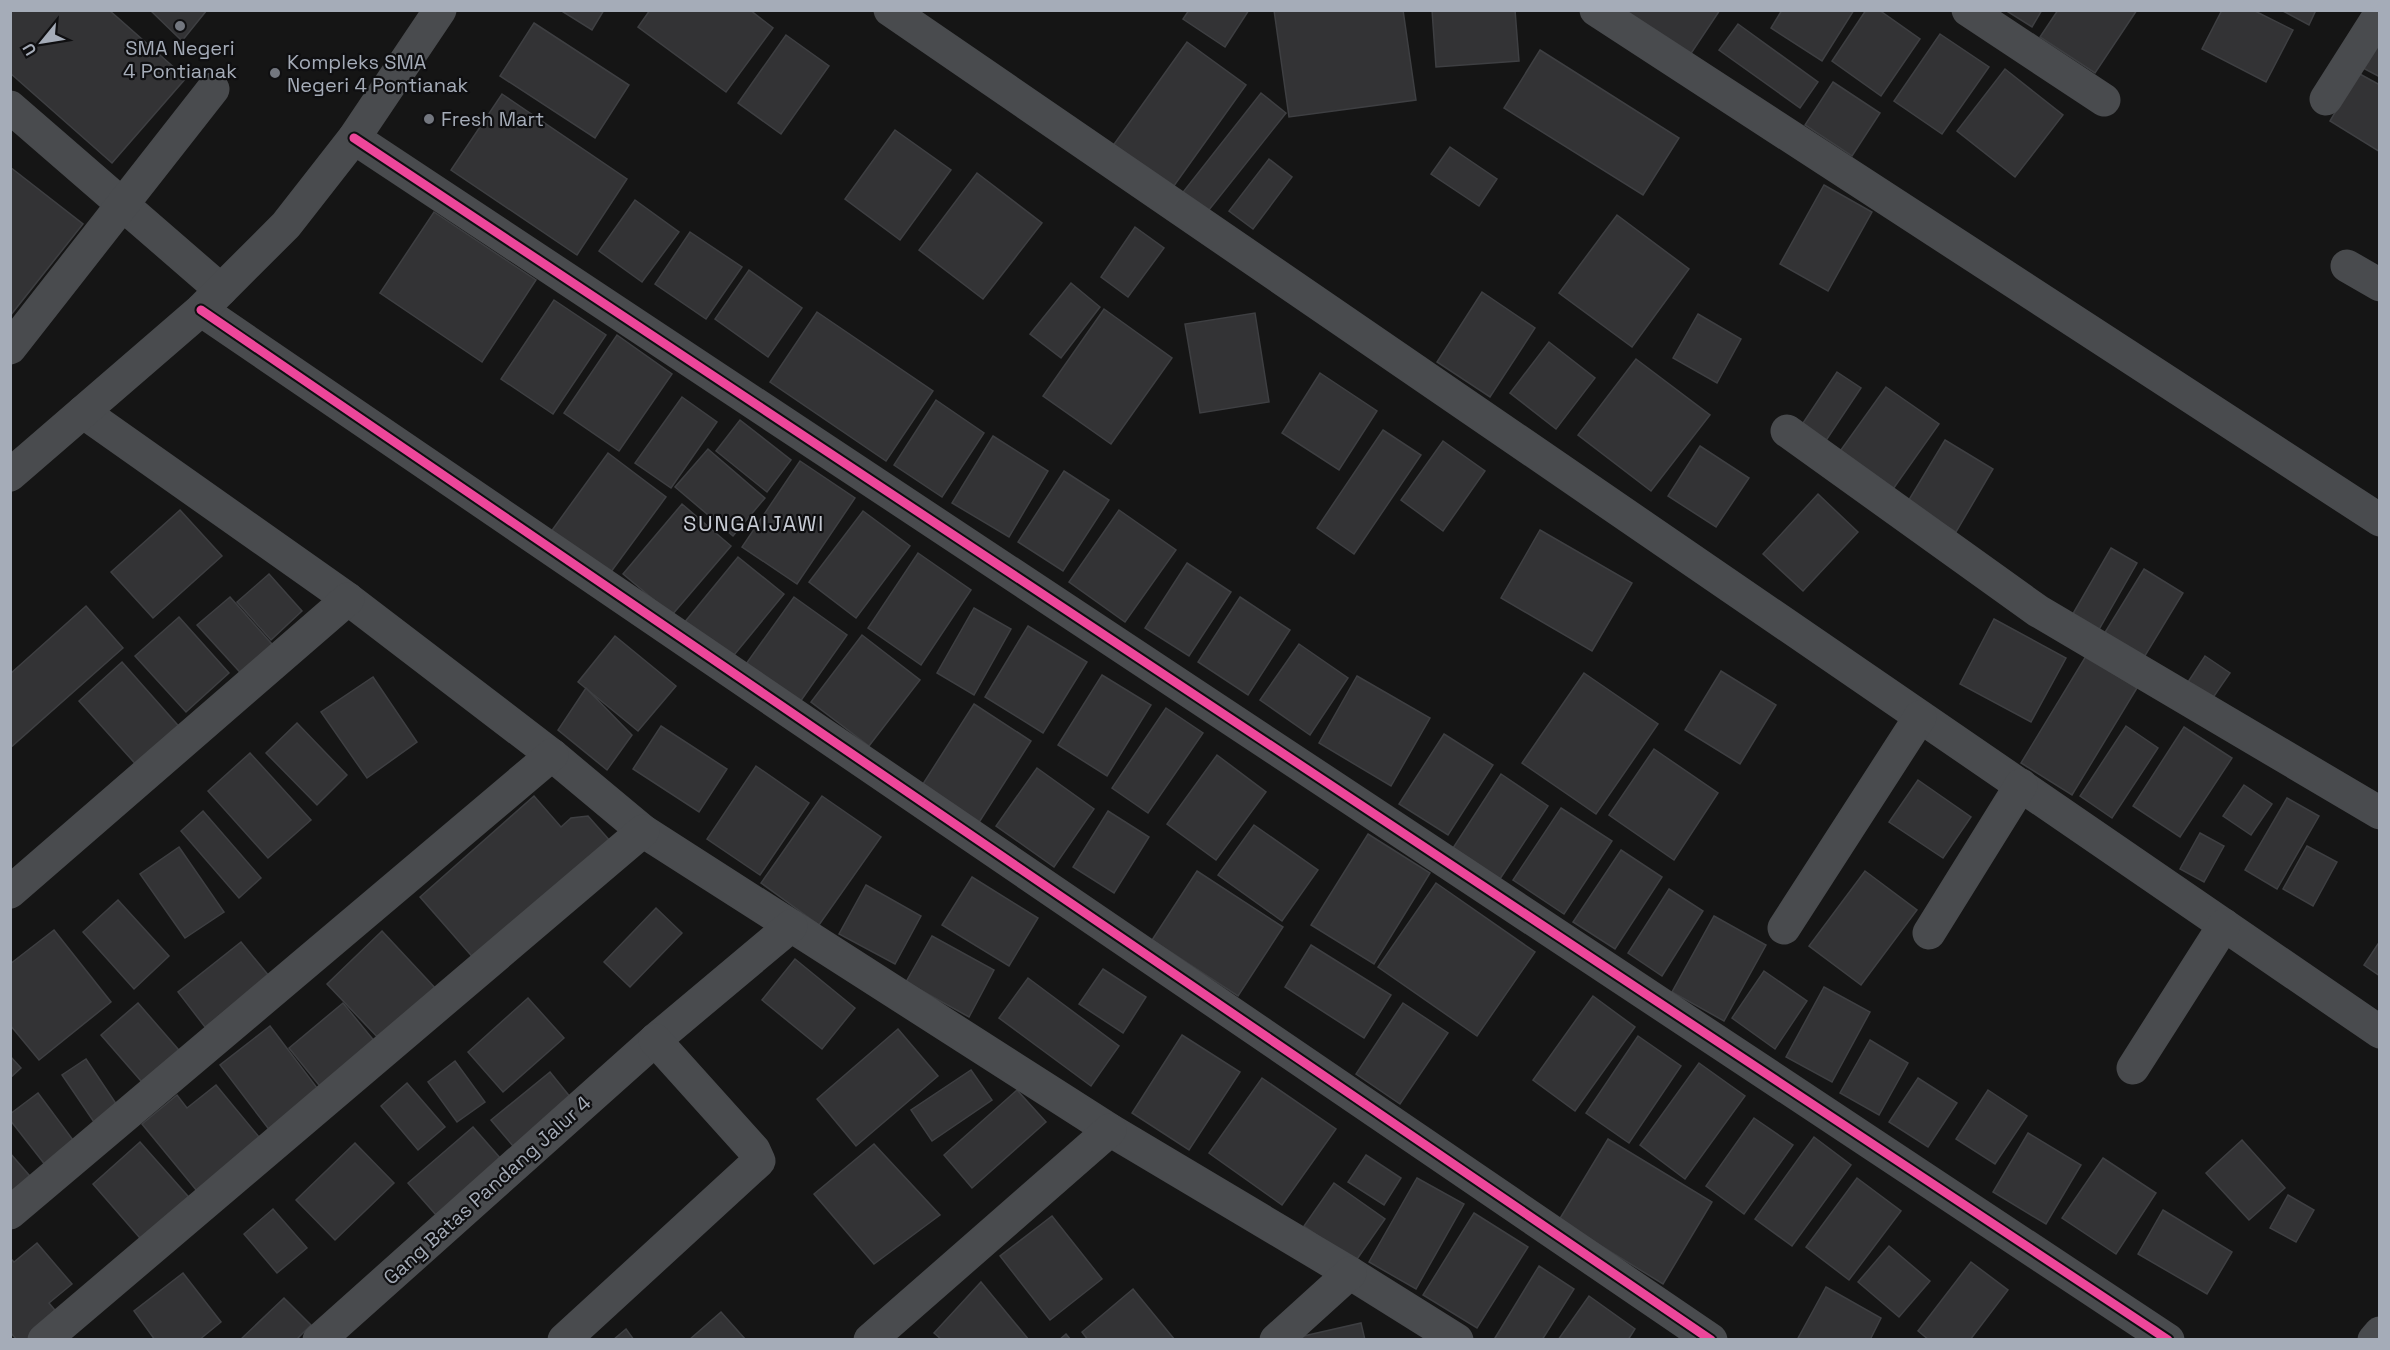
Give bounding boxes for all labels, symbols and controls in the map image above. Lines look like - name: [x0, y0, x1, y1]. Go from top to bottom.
- north arrow: [12, 12, 72, 72]
- marker: SMA Negeri 4 Pontianak: [173, 19, 187, 33]
- place label: SMA Negeri 4 Pontianak: [123, 35, 237, 84]
- text: U: [18, 39, 41, 59]
- place label: Kompleks SMA Negeri 4 Pontianak: [287, 49, 468, 98]
- marker: Kompleks SMA Negeri 4 Pontianak: [268, 66, 282, 80]
- place label: Fresh Mart: [441, 106, 544, 132]
- marker: Fresh Mart: [422, 112, 436, 126]
- district label: SUNGAIJAWI: [683, 509, 825, 537]
- street label: Gang Batas Pandang Jalur 4: [378, 1090, 596, 1290]

